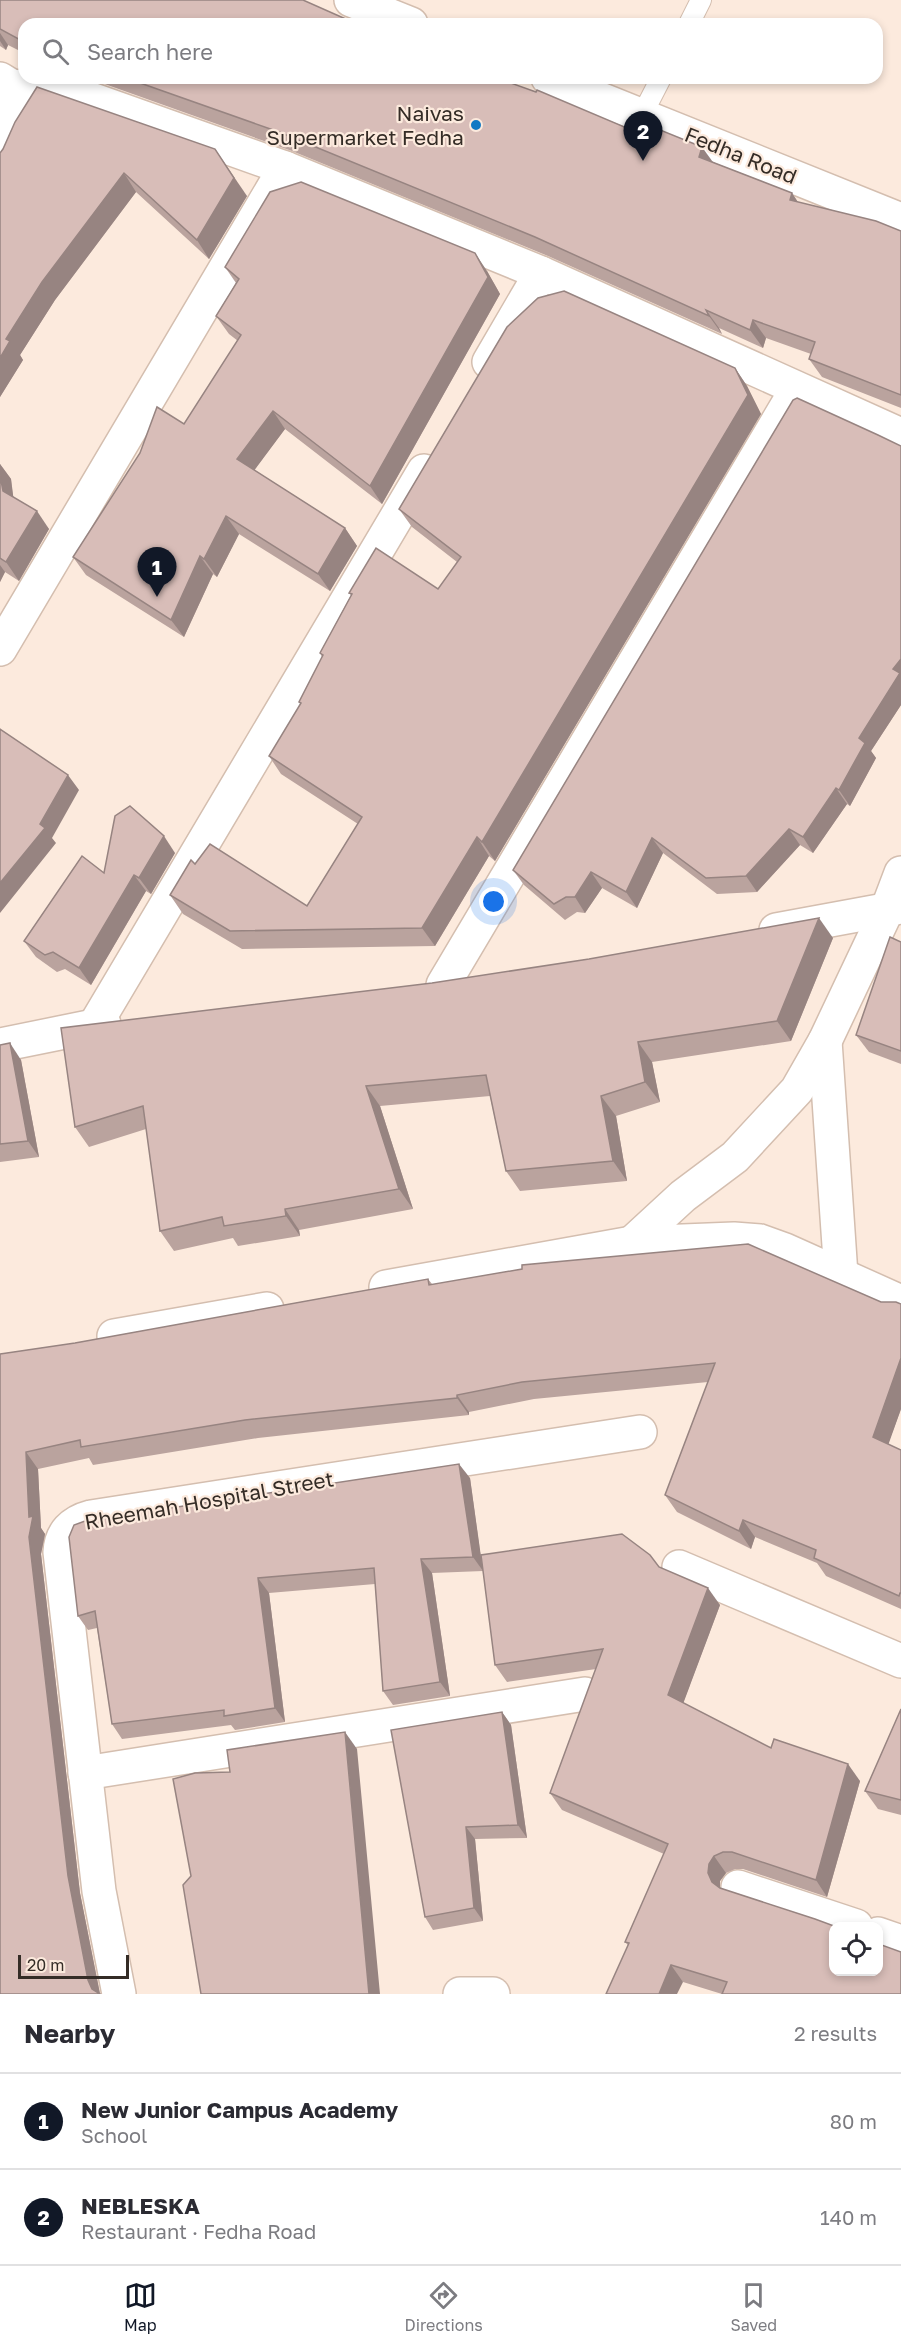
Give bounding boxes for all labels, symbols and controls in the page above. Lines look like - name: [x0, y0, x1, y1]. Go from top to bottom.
- search box: [18, 18, 883, 84]
- icon: search: [39, 35, 72, 68]
- text: Search here: [87, 38, 213, 65]
- place label: Naivas Supermarket Fedha: [266, 100, 464, 150]
- pin: 2: [624, 112, 662, 161]
- marker: Naivas Supermarket Fedha: [469, 118, 483, 132]
- street label: Fedha Road: [681, 121, 801, 189]
- pin: 1: [138, 548, 176, 597]
- your location: [479, 887, 508, 916]
- street label: Rheemah Hospital Street: [82, 1465, 336, 1535]
- map controls: [829, 1922, 883, 1976]
- button: locate: [829, 1922, 883, 1976]
- scale bar: [18, 1952, 129, 1980]
- text: 20 m: [27, 1955, 64, 1975]
- text: Nearby: [24, 2018, 115, 2049]
- text: 2 results: [794, 2021, 877, 2045]
- text: New Junior Campus Academy: [81, 2096, 398, 2123]
- text: 1: [38, 2109, 49, 2133]
- text: 80 m: [830, 2109, 877, 2133]
- text: School: [81, 2123, 147, 2147]
- text: NEBLESKA: [81, 2192, 200, 2219]
- text: 2: [37, 2205, 50, 2229]
- text: 140 m: [820, 2205, 877, 2229]
- text: Restaurant · Fedha Road: [81, 2219, 316, 2243]
- tab: Map: [124, 2279, 157, 2335]
- tab: Directions: [405, 2279, 483, 2335]
- tab: Saved: [730, 2279, 777, 2335]

